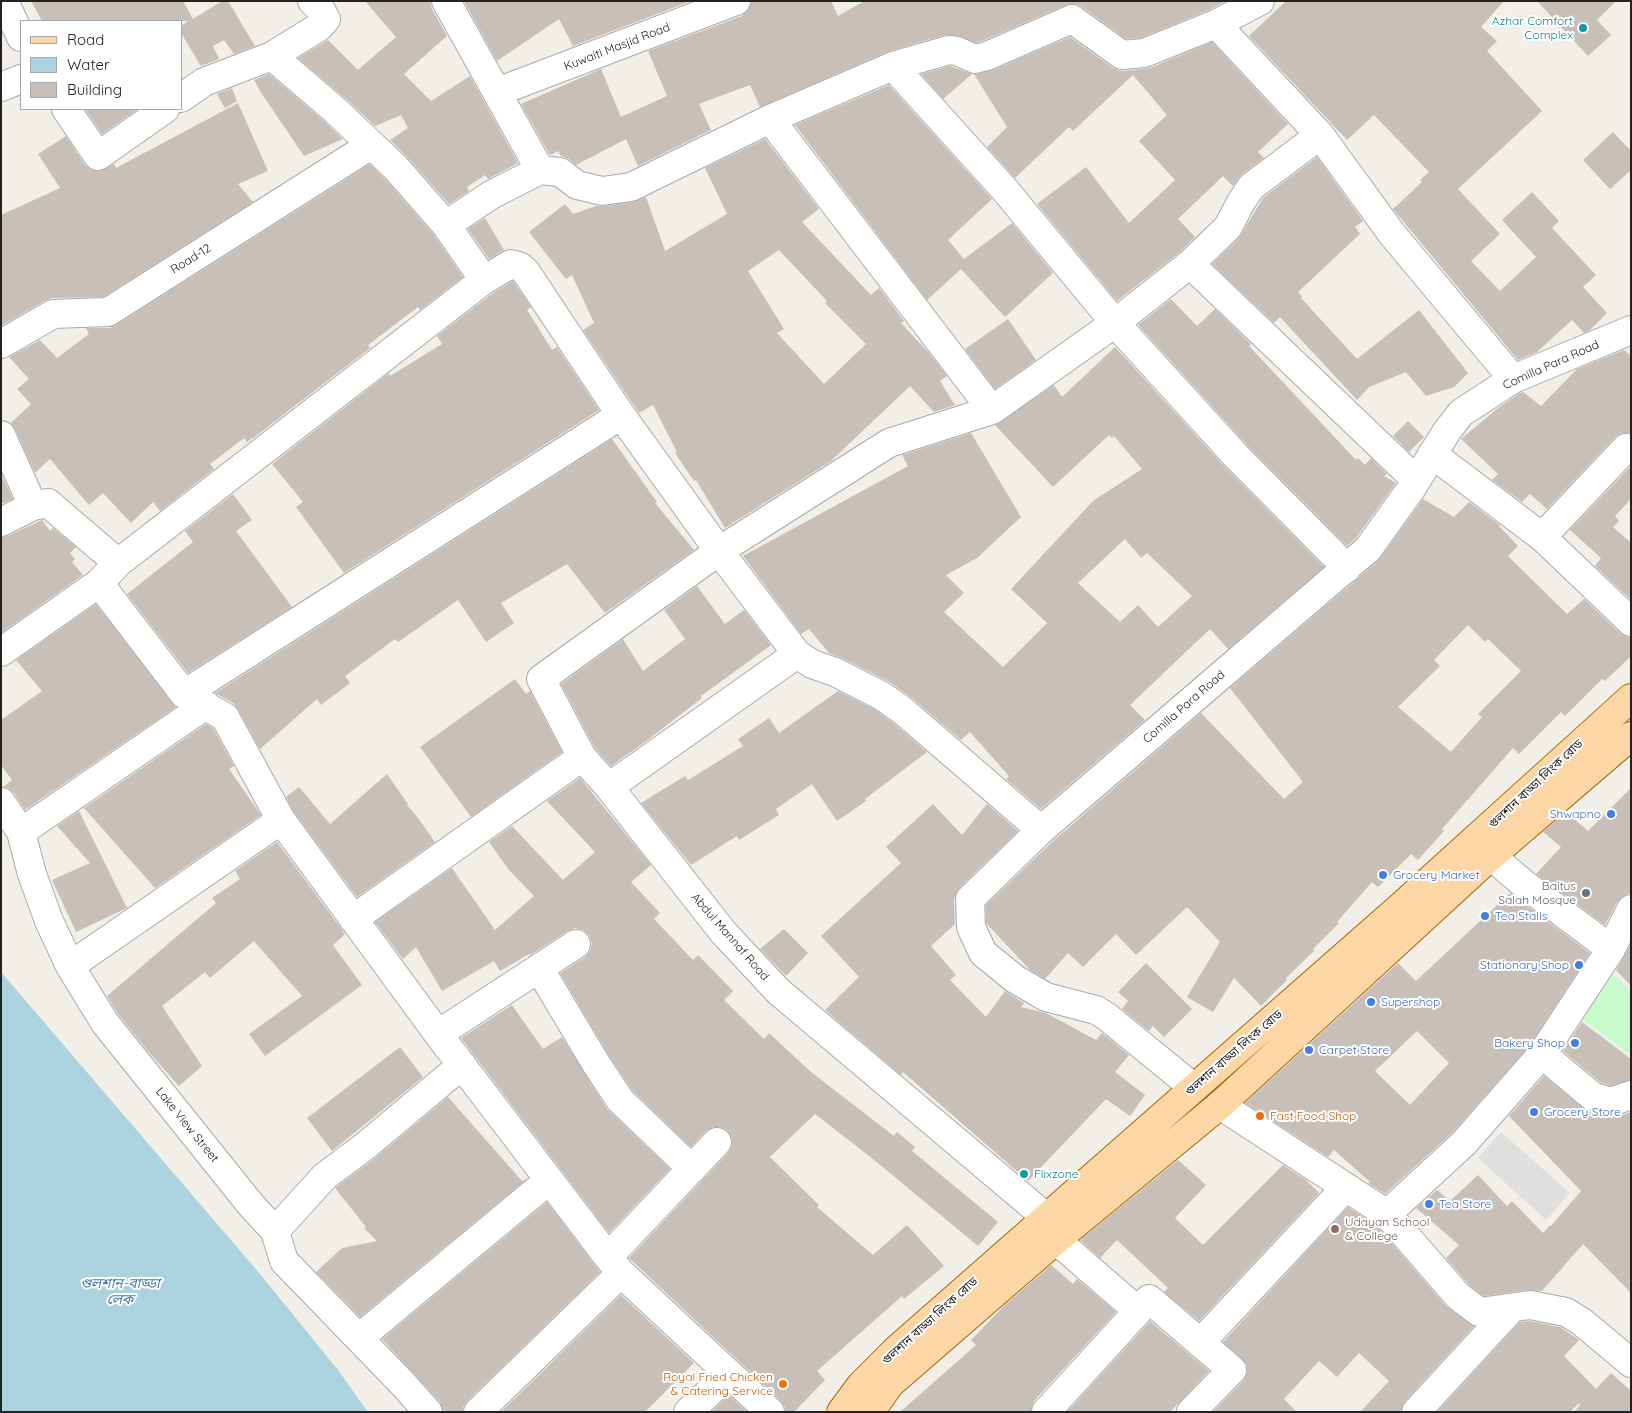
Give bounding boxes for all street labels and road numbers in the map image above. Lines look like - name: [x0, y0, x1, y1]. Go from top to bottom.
- street label: Kuwaiti Masjid Road: [562, 20, 672, 74]
- street label: Road-12: [168, 241, 214, 277]
- street label: Comilla Para Road: [1501, 337, 1601, 393]
- street label: Comilla Para Road: [1140, 668, 1228, 746]
- street label: গুলশান বাড্ডা লিংক রোড: [1486, 737, 1586, 831]
- street label: Abdul Mannaf Road: [688, 890, 772, 984]
- street label: গুলশান বাড্ডা লিংক রোড: [1183, 1007, 1285, 1099]
- street label: Lake View Street: [152, 1085, 222, 1165]
- street label: গুলশান বাড্ডা লিংক রোড: [879, 1274, 981, 1368]

